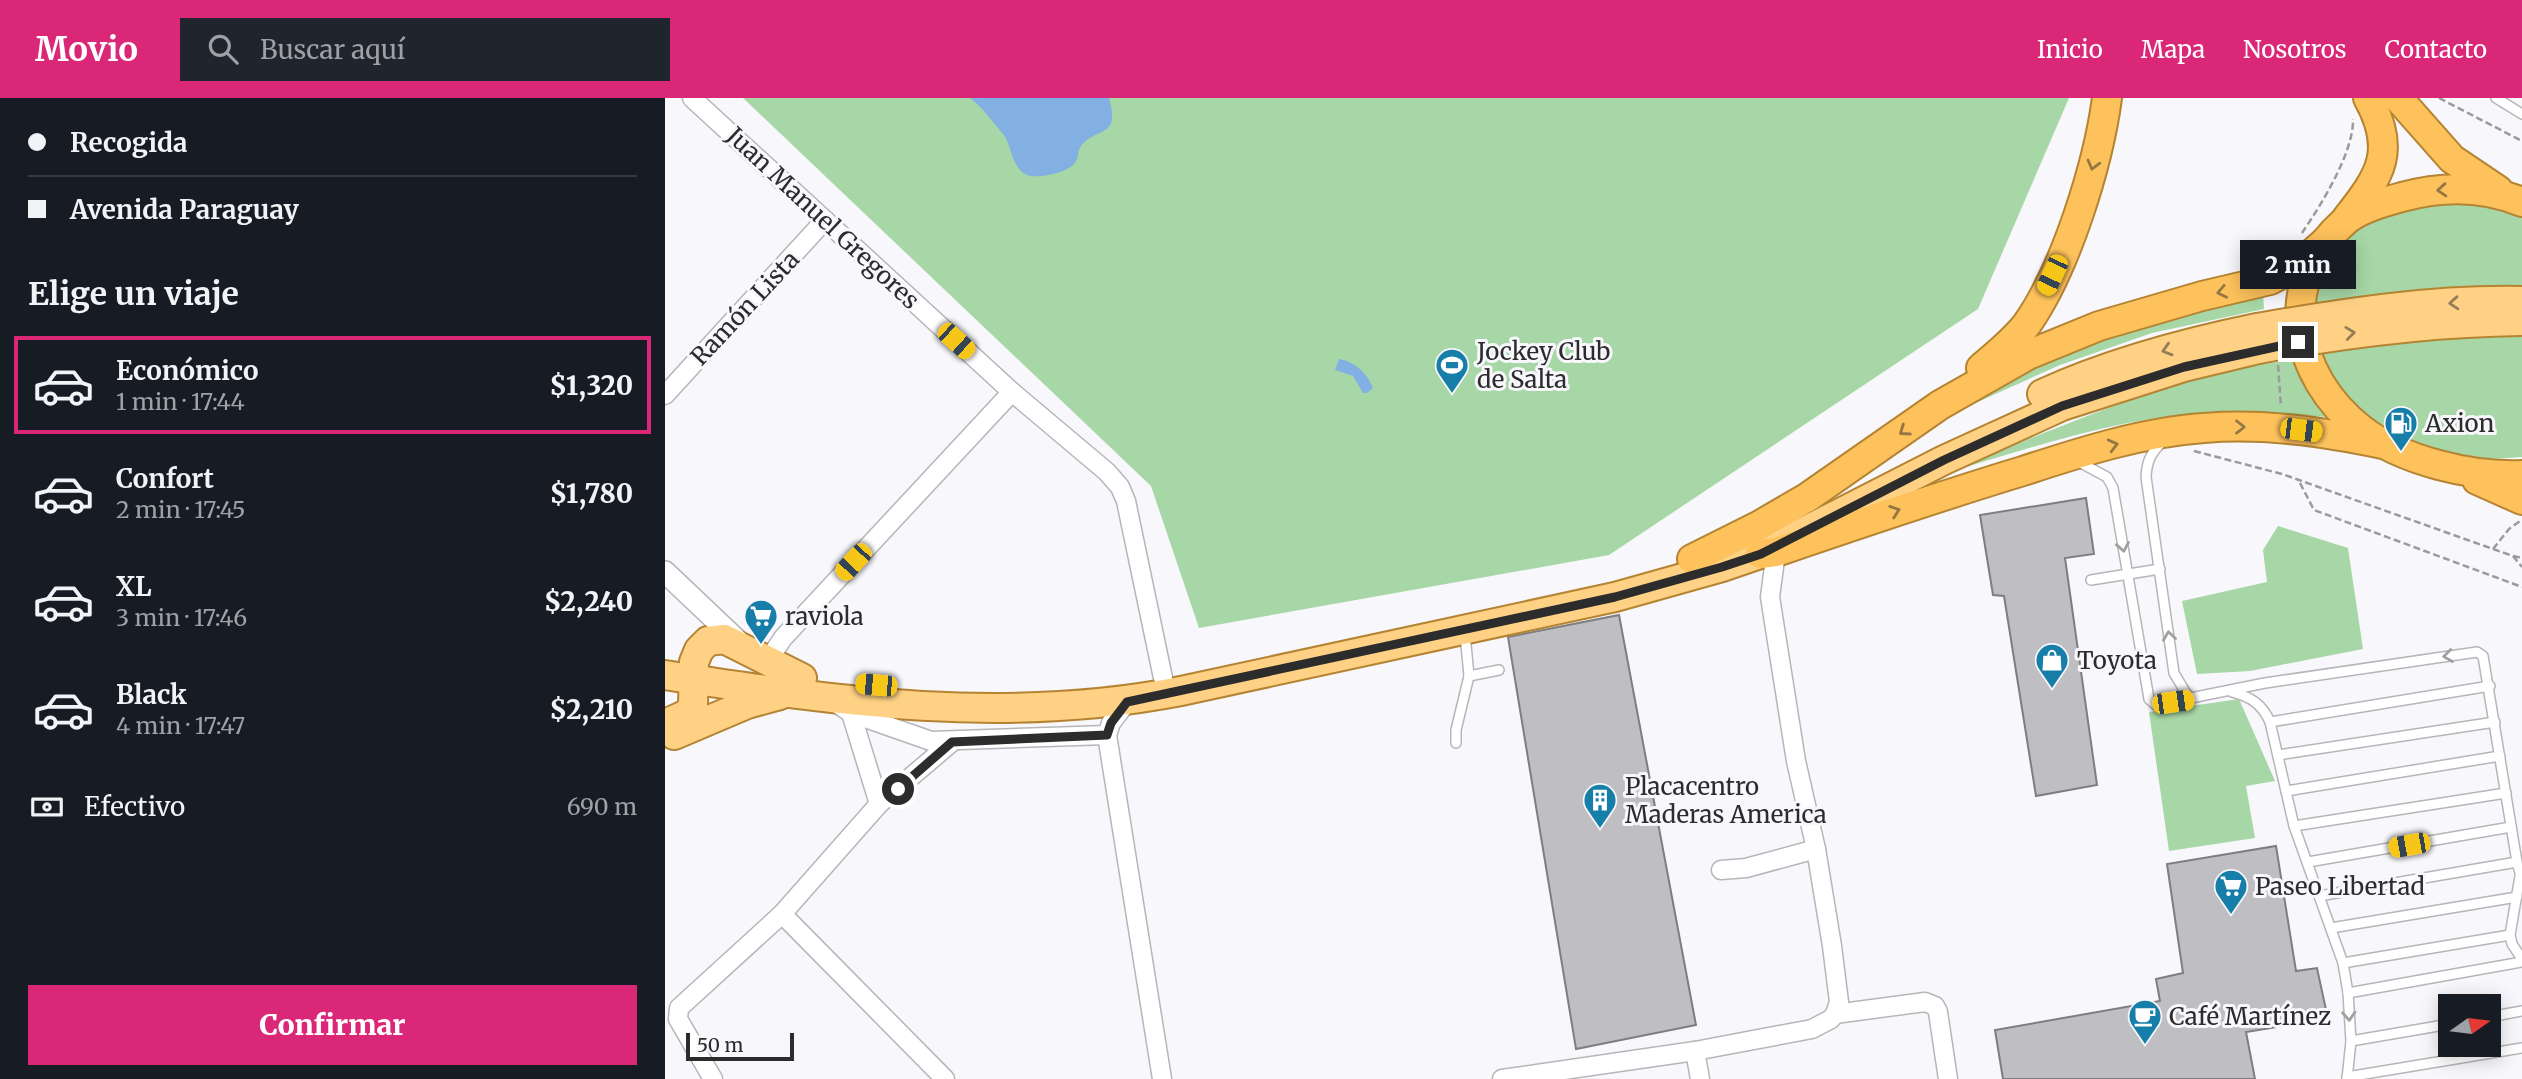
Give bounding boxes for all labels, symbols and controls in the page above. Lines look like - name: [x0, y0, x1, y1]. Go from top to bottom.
- search box: [180, 18, 670, 81]
- text: Movio: [35, 29, 138, 70]
- icon: search: [204, 30, 242, 68]
- text: Buscar aquí: [260, 33, 405, 66]
- text: Inicio: [2037, 34, 2103, 65]
- text: Mapa: [2141, 34, 2205, 65]
- text: Nosotros: [2243, 34, 2347, 65]
- text: Contacto: [2385, 34, 2487, 65]
- street label: Juan Manuel Gregores: [719, 120, 926, 316]
- text: Recogida: [70, 126, 188, 159]
- one-way arrow: [2087, 158, 2101, 170]
- one-way arrow: [2436, 182, 2447, 197]
- text: Avenida Paraguay: [70, 193, 299, 226]
- callout: 2 min: [2240, 240, 2356, 289]
- street label: Ramón Lista: [684, 244, 806, 372]
- text: 2 min: [2265, 250, 2331, 279]
- car: [2034, 252, 2071, 298]
- text: Elige un viaje: [28, 274, 239, 314]
- one-way arrow: [2216, 283, 2228, 298]
- one-way arrow: [2448, 295, 2459, 310]
- car: [934, 319, 979, 363]
- route end: [2282, 326, 2314, 358]
- one-way arrow: [2344, 326, 2356, 341]
- place label: Jockey Club de Salta: [1476, 336, 1610, 395]
- one-way arrow: [2161, 342, 2173, 357]
- sports icon: Jockey Club de Salta: [1433, 346, 1471, 395]
- icon: car: [32, 354, 95, 417]
- text: Económico: [116, 354, 259, 387]
- text: $1,320: [550, 369, 633, 402]
- text: 1 min · 17:44: [116, 387, 245, 416]
- fuel station icon: Axion: [2382, 404, 2420, 453]
- place label: Axion: [2424, 408, 2495, 439]
- car: [2279, 417, 2324, 443]
- one-way arrow: [2235, 419, 2245, 435]
- one-way arrow: [1899, 422, 1912, 435]
- one-way arrow: [2107, 439, 2119, 453]
- icon: car: [32, 462, 95, 525]
- text: Confort: [116, 462, 214, 495]
- text: $1,780: [550, 477, 633, 510]
- text: 2 min · 17:45: [116, 495, 245, 524]
- one-way arrow: [1889, 505, 1901, 520]
- car: [831, 539, 876, 585]
- one-way arrow: [2115, 541, 2130, 553]
- icon: car: [32, 570, 95, 633]
- text: XL: [116, 570, 152, 603]
- text: $2,240: [544, 585, 633, 618]
- supermarket icon: raviola: [742, 597, 780, 646]
- place label: raviola: [785, 601, 864, 632]
- text: 3 min · 17:46: [116, 603, 247, 632]
- one-way arrow: [2162, 630, 2177, 642]
- shop icon: Toyota: [2033, 641, 2071, 690]
- place label: Toyota: [2077, 645, 2157, 676]
- one-way arrow: [2442, 649, 2454, 664]
- car: [855, 673, 898, 697]
- icon: car: [32, 678, 95, 741]
- text: Black: [116, 678, 187, 711]
- car: [2151, 689, 2196, 715]
- text: $2,210: [549, 693, 633, 726]
- text: 4 min · 17:47: [116, 711, 245, 740]
- place label: Placacentro Maderas America: [1625, 771, 1827, 830]
- route start: [882, 773, 914, 805]
- building icon: Placacentro Maderas America: [1581, 781, 1619, 830]
- icon: cash: [28, 788, 66, 826]
- text: Efectivo: [84, 790, 185, 823]
- text: 690 m: [567, 792, 637, 821]
- car: [2387, 831, 2432, 859]
- supermarket icon: Paseo Libertad: [2212, 867, 2250, 916]
- place label: Paseo Libertad: [2255, 871, 2425, 902]
- button: Confirmar: [28, 985, 637, 1065]
- north arrow: [2438, 994, 2501, 1057]
- map controls: [2438, 994, 2501, 1057]
- cafe icon: Café Martínez: [2126, 997, 2164, 1046]
- place label: Café Martínez: [2169, 1001, 2331, 1032]
- one-way arrow: [2342, 1010, 2357, 1021]
- scale bar: [686, 1030, 795, 1062]
- text: 50 m: [697, 1033, 743, 1057]

